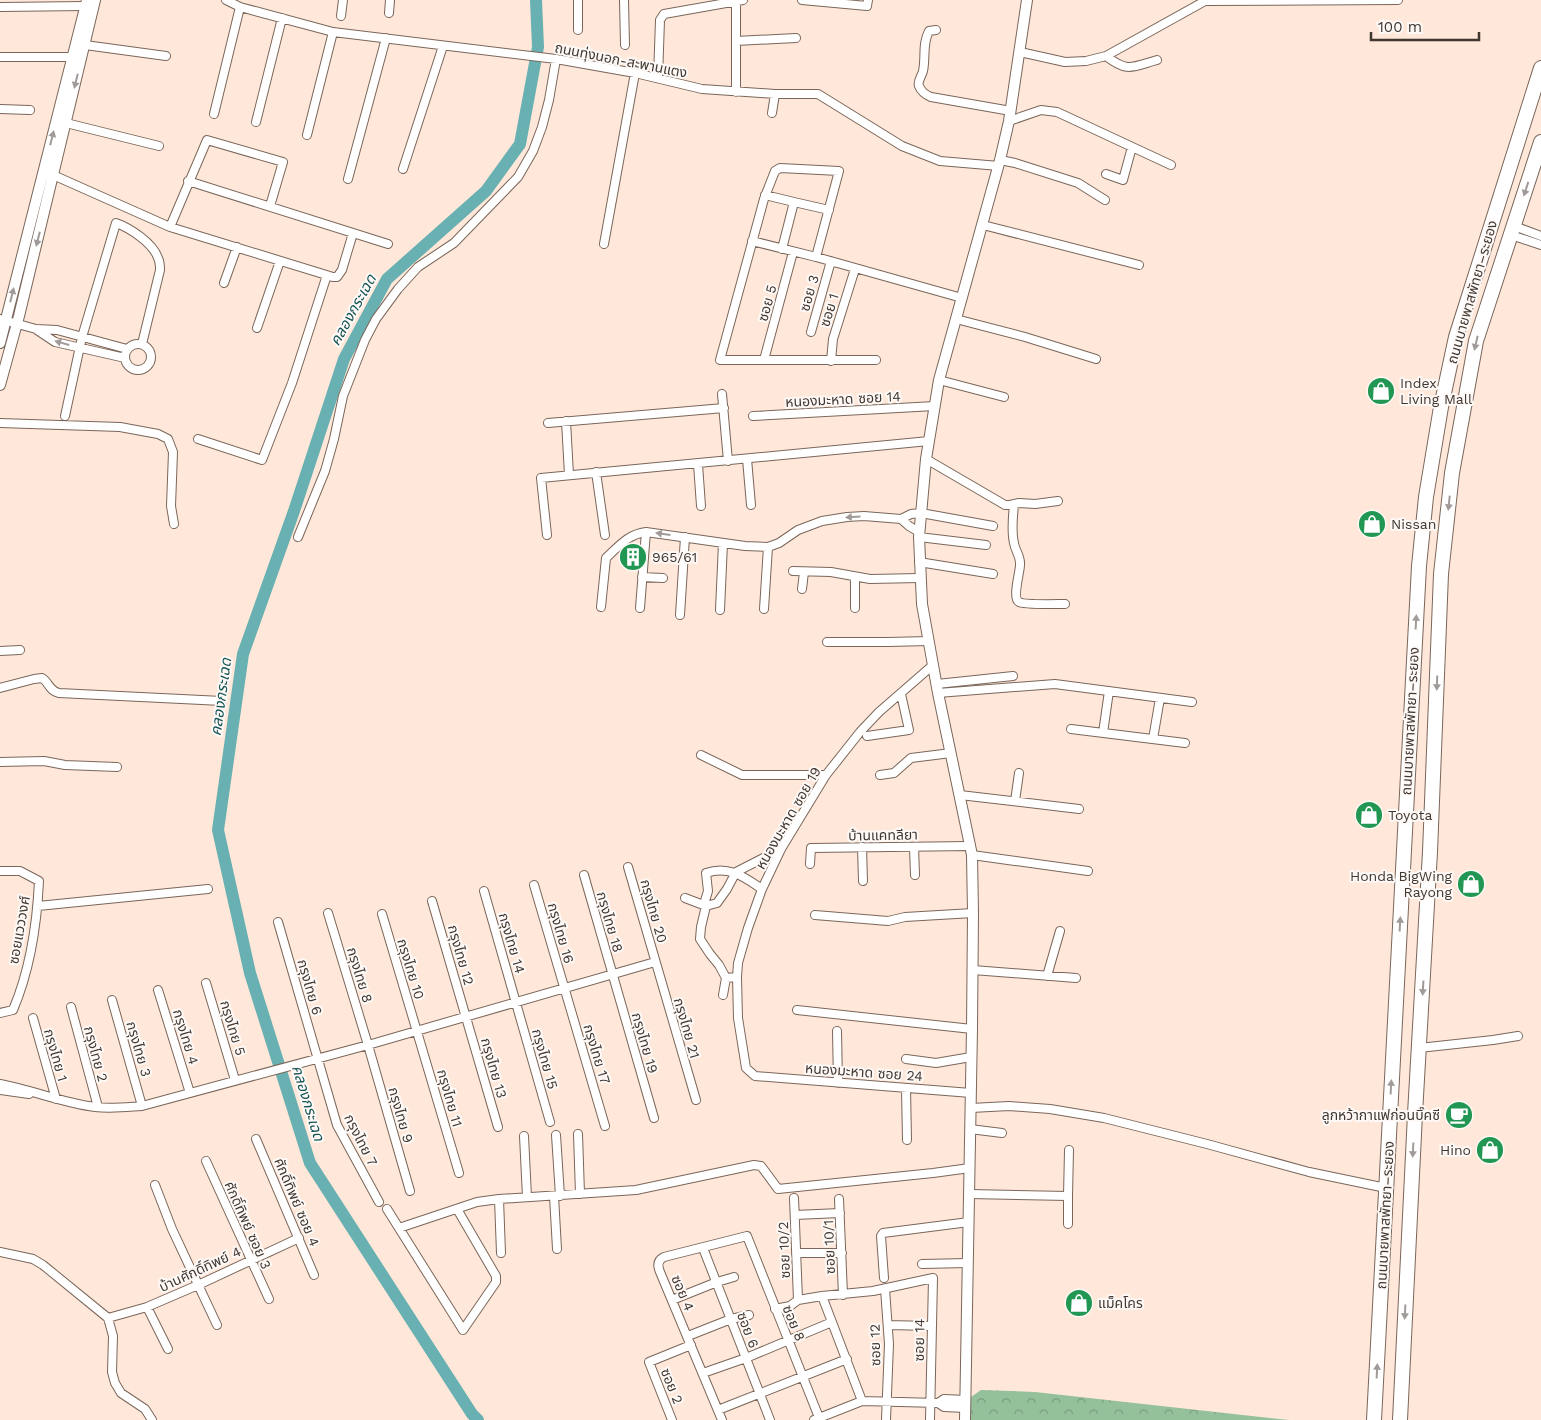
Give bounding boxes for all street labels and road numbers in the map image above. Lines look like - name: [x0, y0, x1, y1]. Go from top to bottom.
- street label: ถนนทุ่งนอก-สะพานแตง: [553, 39, 689, 82]
- street label: ถนนบายพาสพัทยา–ระยอง: [1444, 218, 1500, 366]
- street label: ซอย 3: [796, 273, 822, 313]
- street label: ซอย 5: [754, 283, 780, 323]
- street label: ซอย 1: [816, 291, 842, 329]
- street label: หนองมะหาด ซอย 14: [785, 388, 901, 410]
- street label: ถนนบายพาสพัทยา–ระยอง: [1398, 646, 1422, 796]
- street label: หนองมะหาด ซอย 19: [752, 764, 824, 872]
- street label: บ้านแคทลียา: [848, 826, 918, 844]
- street label: กรุงไทย 20: [636, 877, 671, 945]
- street label: กรุงไทย 18: [593, 890, 626, 954]
- street label: ซอยแวววงศ์: [5, 894, 33, 965]
- street label: กรุงไทย 16: [544, 901, 577, 965]
- street label: กรุงไทย 14: [495, 911, 528, 975]
- street label: กรุงไทย 12: [444, 923, 477, 987]
- street label: กรุงไทย 10: [393, 937, 428, 1002]
- street label: กรุงไทย 8: [343, 945, 376, 1005]
- street label: กรุงไทย 6: [293, 957, 326, 1017]
- street label: กรุงไทย 21: [670, 996, 703, 1060]
- street label: กรุงไทย 5: [216, 999, 249, 1058]
- street label: กรุงไทย 4: [169, 1007, 202, 1067]
- street label: กรุงไทย 19: [628, 1011, 661, 1075]
- street label: กรุงไทย 3: [123, 1019, 155, 1079]
- street label: กรุงไทย 17: [579, 1022, 614, 1086]
- street label: กรุงไทย 2: [80, 1024, 111, 1084]
- street label: กรุงไทย 1: [40, 1027, 71, 1083]
- street label: กรุงไทย 15: [528, 1027, 561, 1091]
- street label: กรุงไทย 13: [477, 1036, 510, 1100]
- street label: หนองมะหาด ซอย 24: [804, 1060, 924, 1084]
- street label: กรุงไทย 11: [433, 1067, 466, 1129]
- street label: กรุงไทย 9: [384, 1085, 417, 1145]
- street label: กรุงไทย 7: [340, 1111, 381, 1169]
- street label: ถนนบายพาสพัทยา–ระยอง: [1373, 1140, 1397, 1290]
- street label: ศักดิ์ทิพย์ ซอย 4: [271, 1155, 323, 1249]
- street label: ศักดิ์ทิพย์ ซอย 3: [222, 1179, 275, 1271]
- street label: ซอย 10/1: [820, 1220, 838, 1274]
- street label: ซอย 10/2: [775, 1221, 793, 1279]
- street label: บ้านศักดิ์ทิพย์ 4: [156, 1243, 243, 1295]
- street label: ซอย 4: [668, 1273, 698, 1313]
- street label: ซอย 8: [780, 1303, 808, 1343]
- street label: ซอย 6: [734, 1310, 762, 1350]
- street label: ซอย 14: [911, 1319, 927, 1361]
- street label: ซอย 12: [867, 1324, 883, 1366]
- street label: ซอย 2: [658, 1366, 686, 1406]

